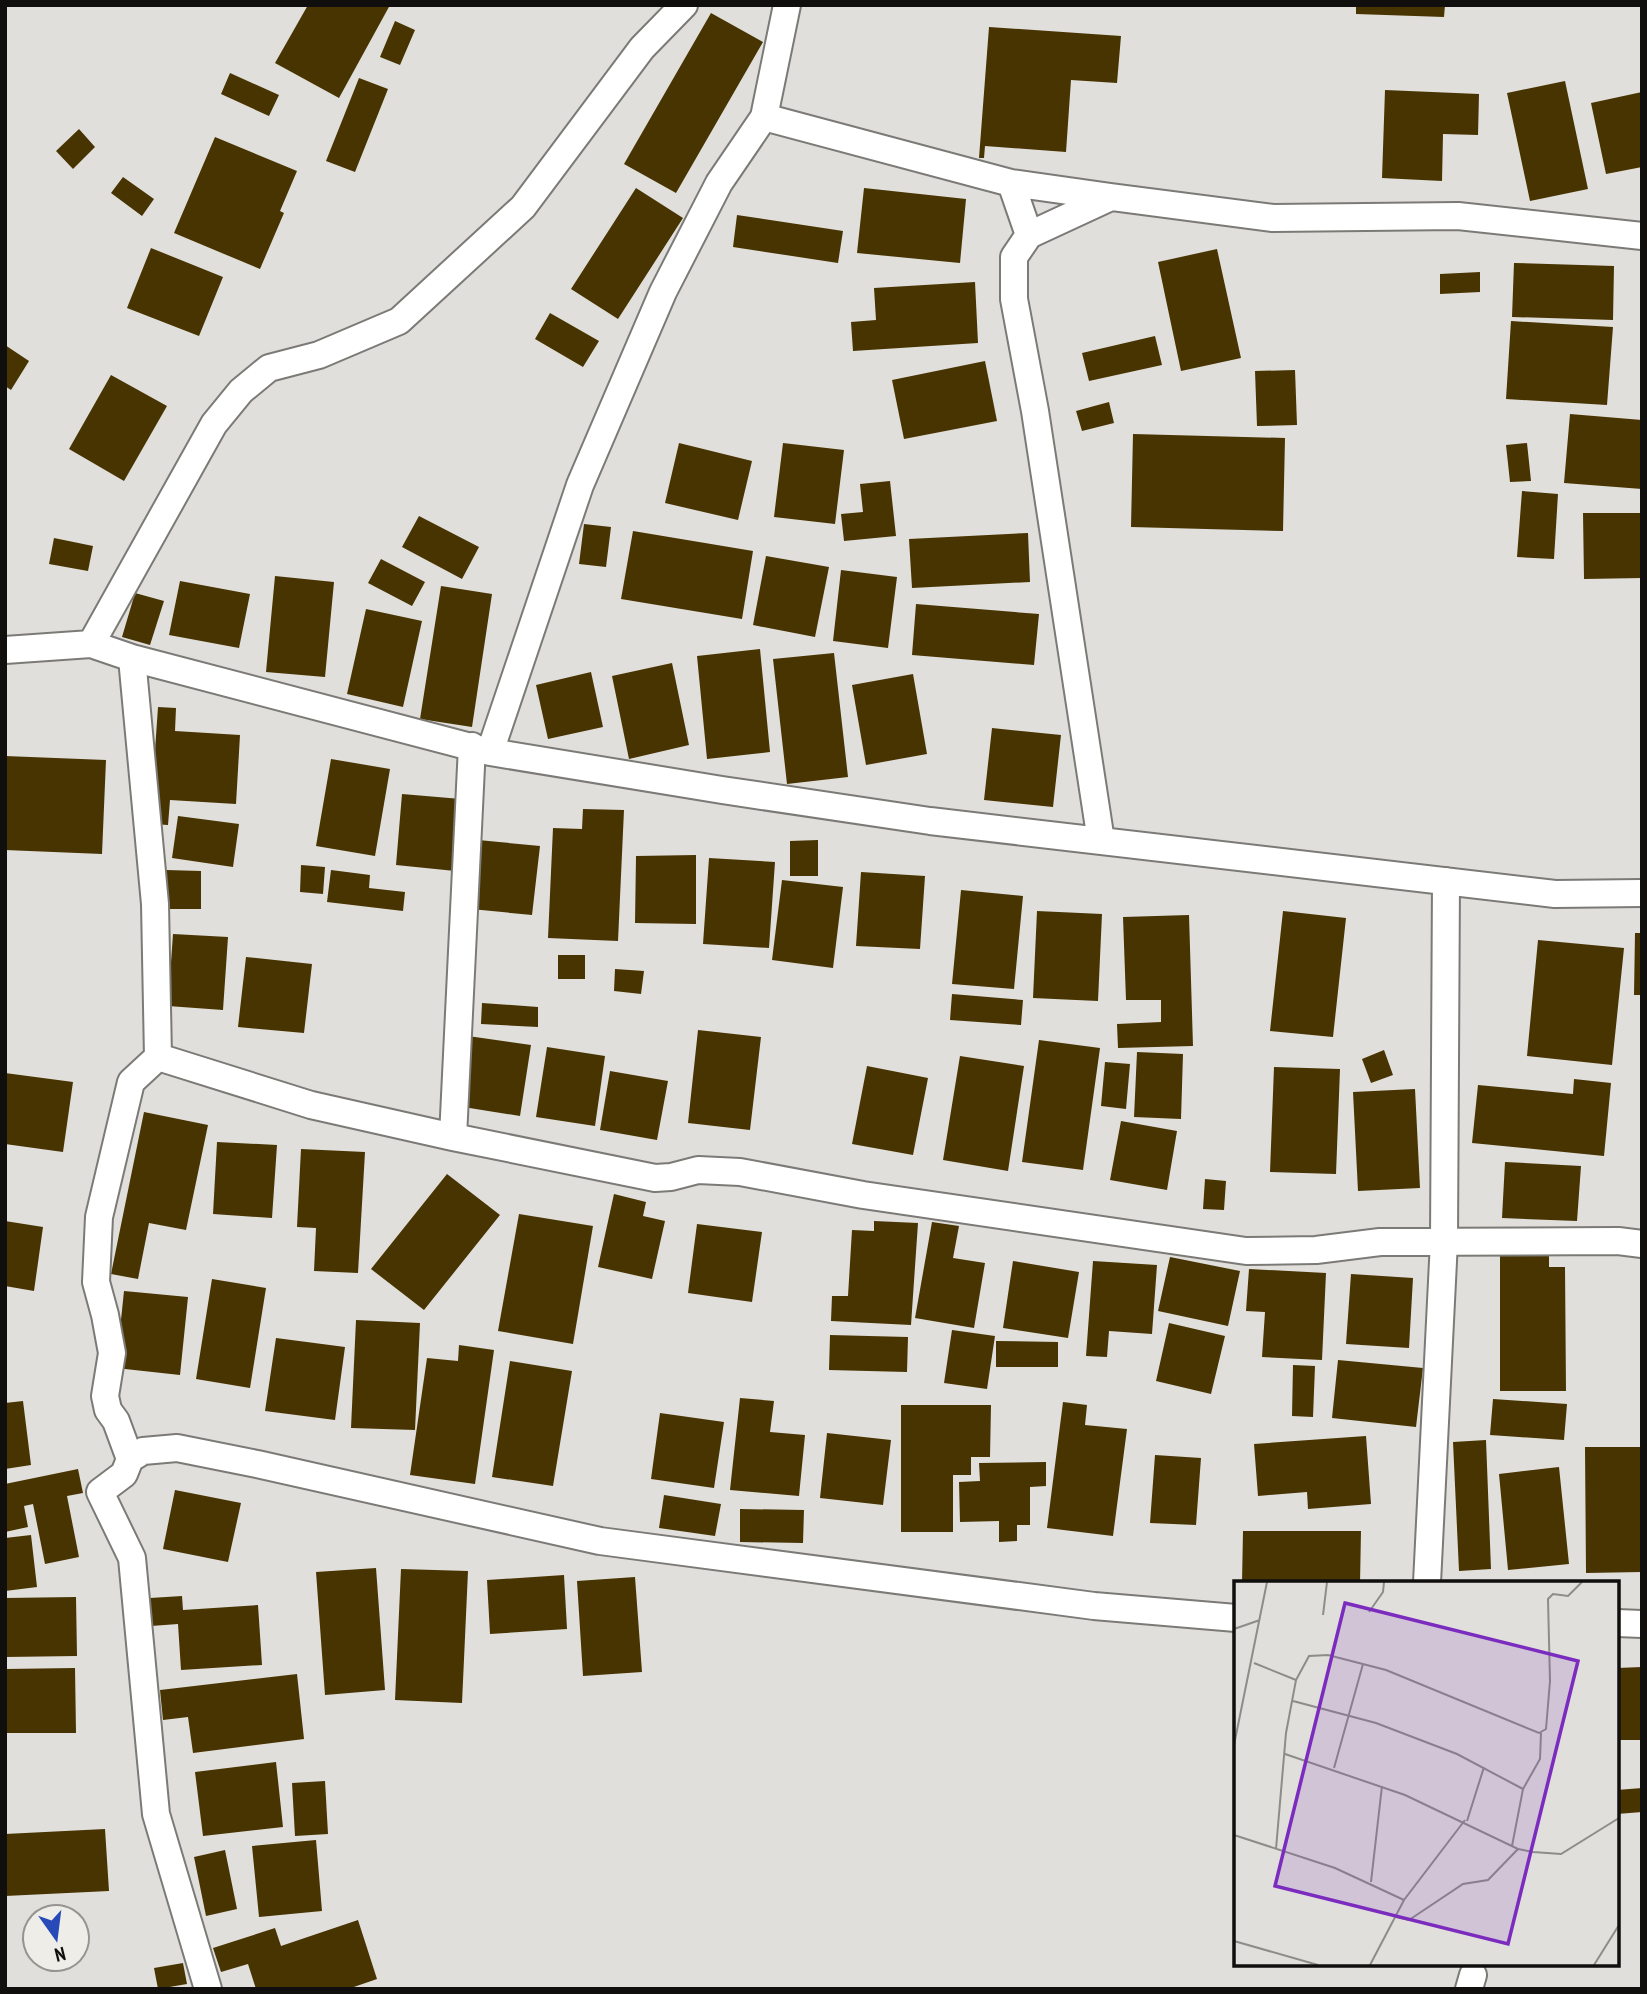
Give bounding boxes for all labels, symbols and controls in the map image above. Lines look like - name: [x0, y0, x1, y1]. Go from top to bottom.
- inset map: [1234, 1581, 1619, 1966]
- north arrow: [21, 1903, 91, 1973]
- text: N: [52, 1942, 68, 1967]

